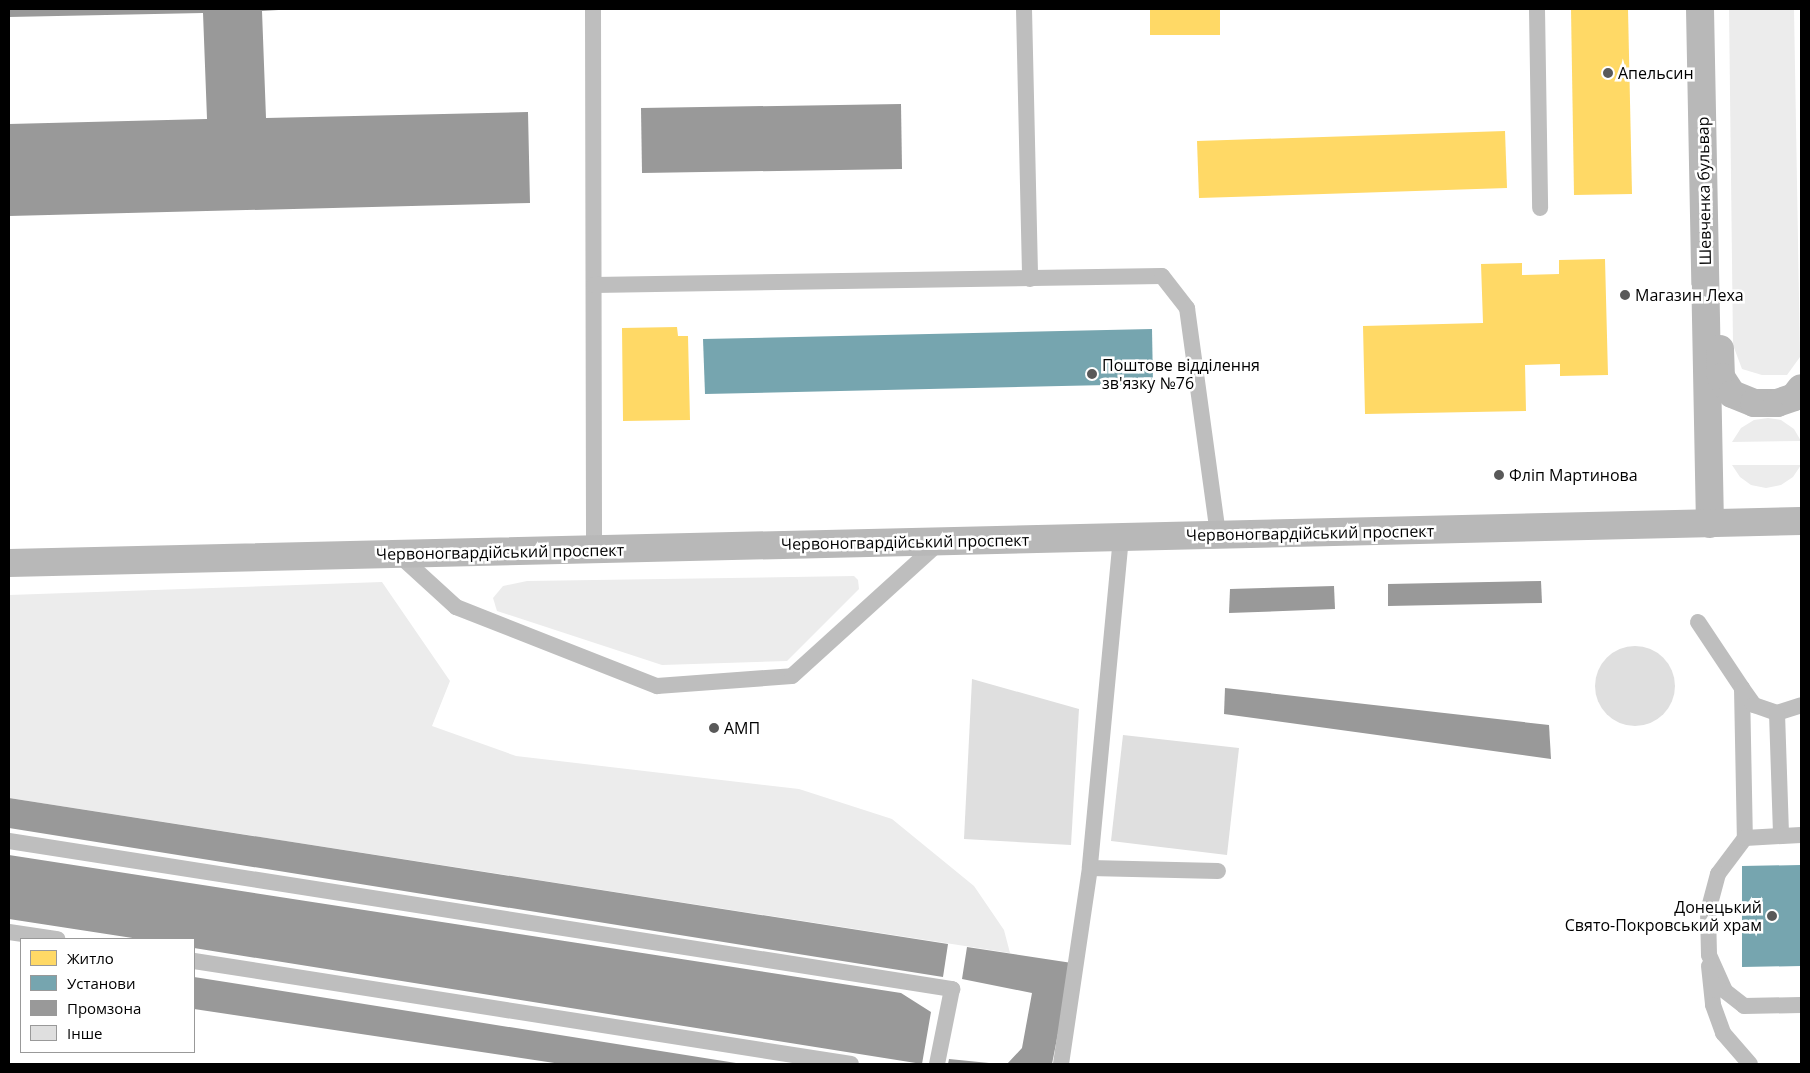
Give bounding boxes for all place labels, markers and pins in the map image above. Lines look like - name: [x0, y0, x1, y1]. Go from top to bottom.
- place label: Апельсин: [1618, 63, 1694, 83]
- marker: Апельсин: [1602, 67, 1614, 79]
- place label: Магазин Леха: [1635, 285, 1744, 305]
- marker: Магазин Леха: [1619, 289, 1631, 301]
- place label: Поштове відділення зв'язку №76: [1102, 355, 1260, 393]
- marker: Поштове відділення зв'язку №76: [1086, 368, 1098, 380]
- place label: Фліп Мартинова: [1509, 465, 1638, 485]
- marker: Фліп Мартинова: [1493, 469, 1505, 481]
- place label: АМП: [724, 718, 760, 738]
- marker: АМП: [708, 722, 720, 734]
- place label: Донецький Свято-Покровський храм: [1565, 897, 1762, 935]
- marker: Донецький Свято-Покровський храм: [1766, 910, 1778, 922]

